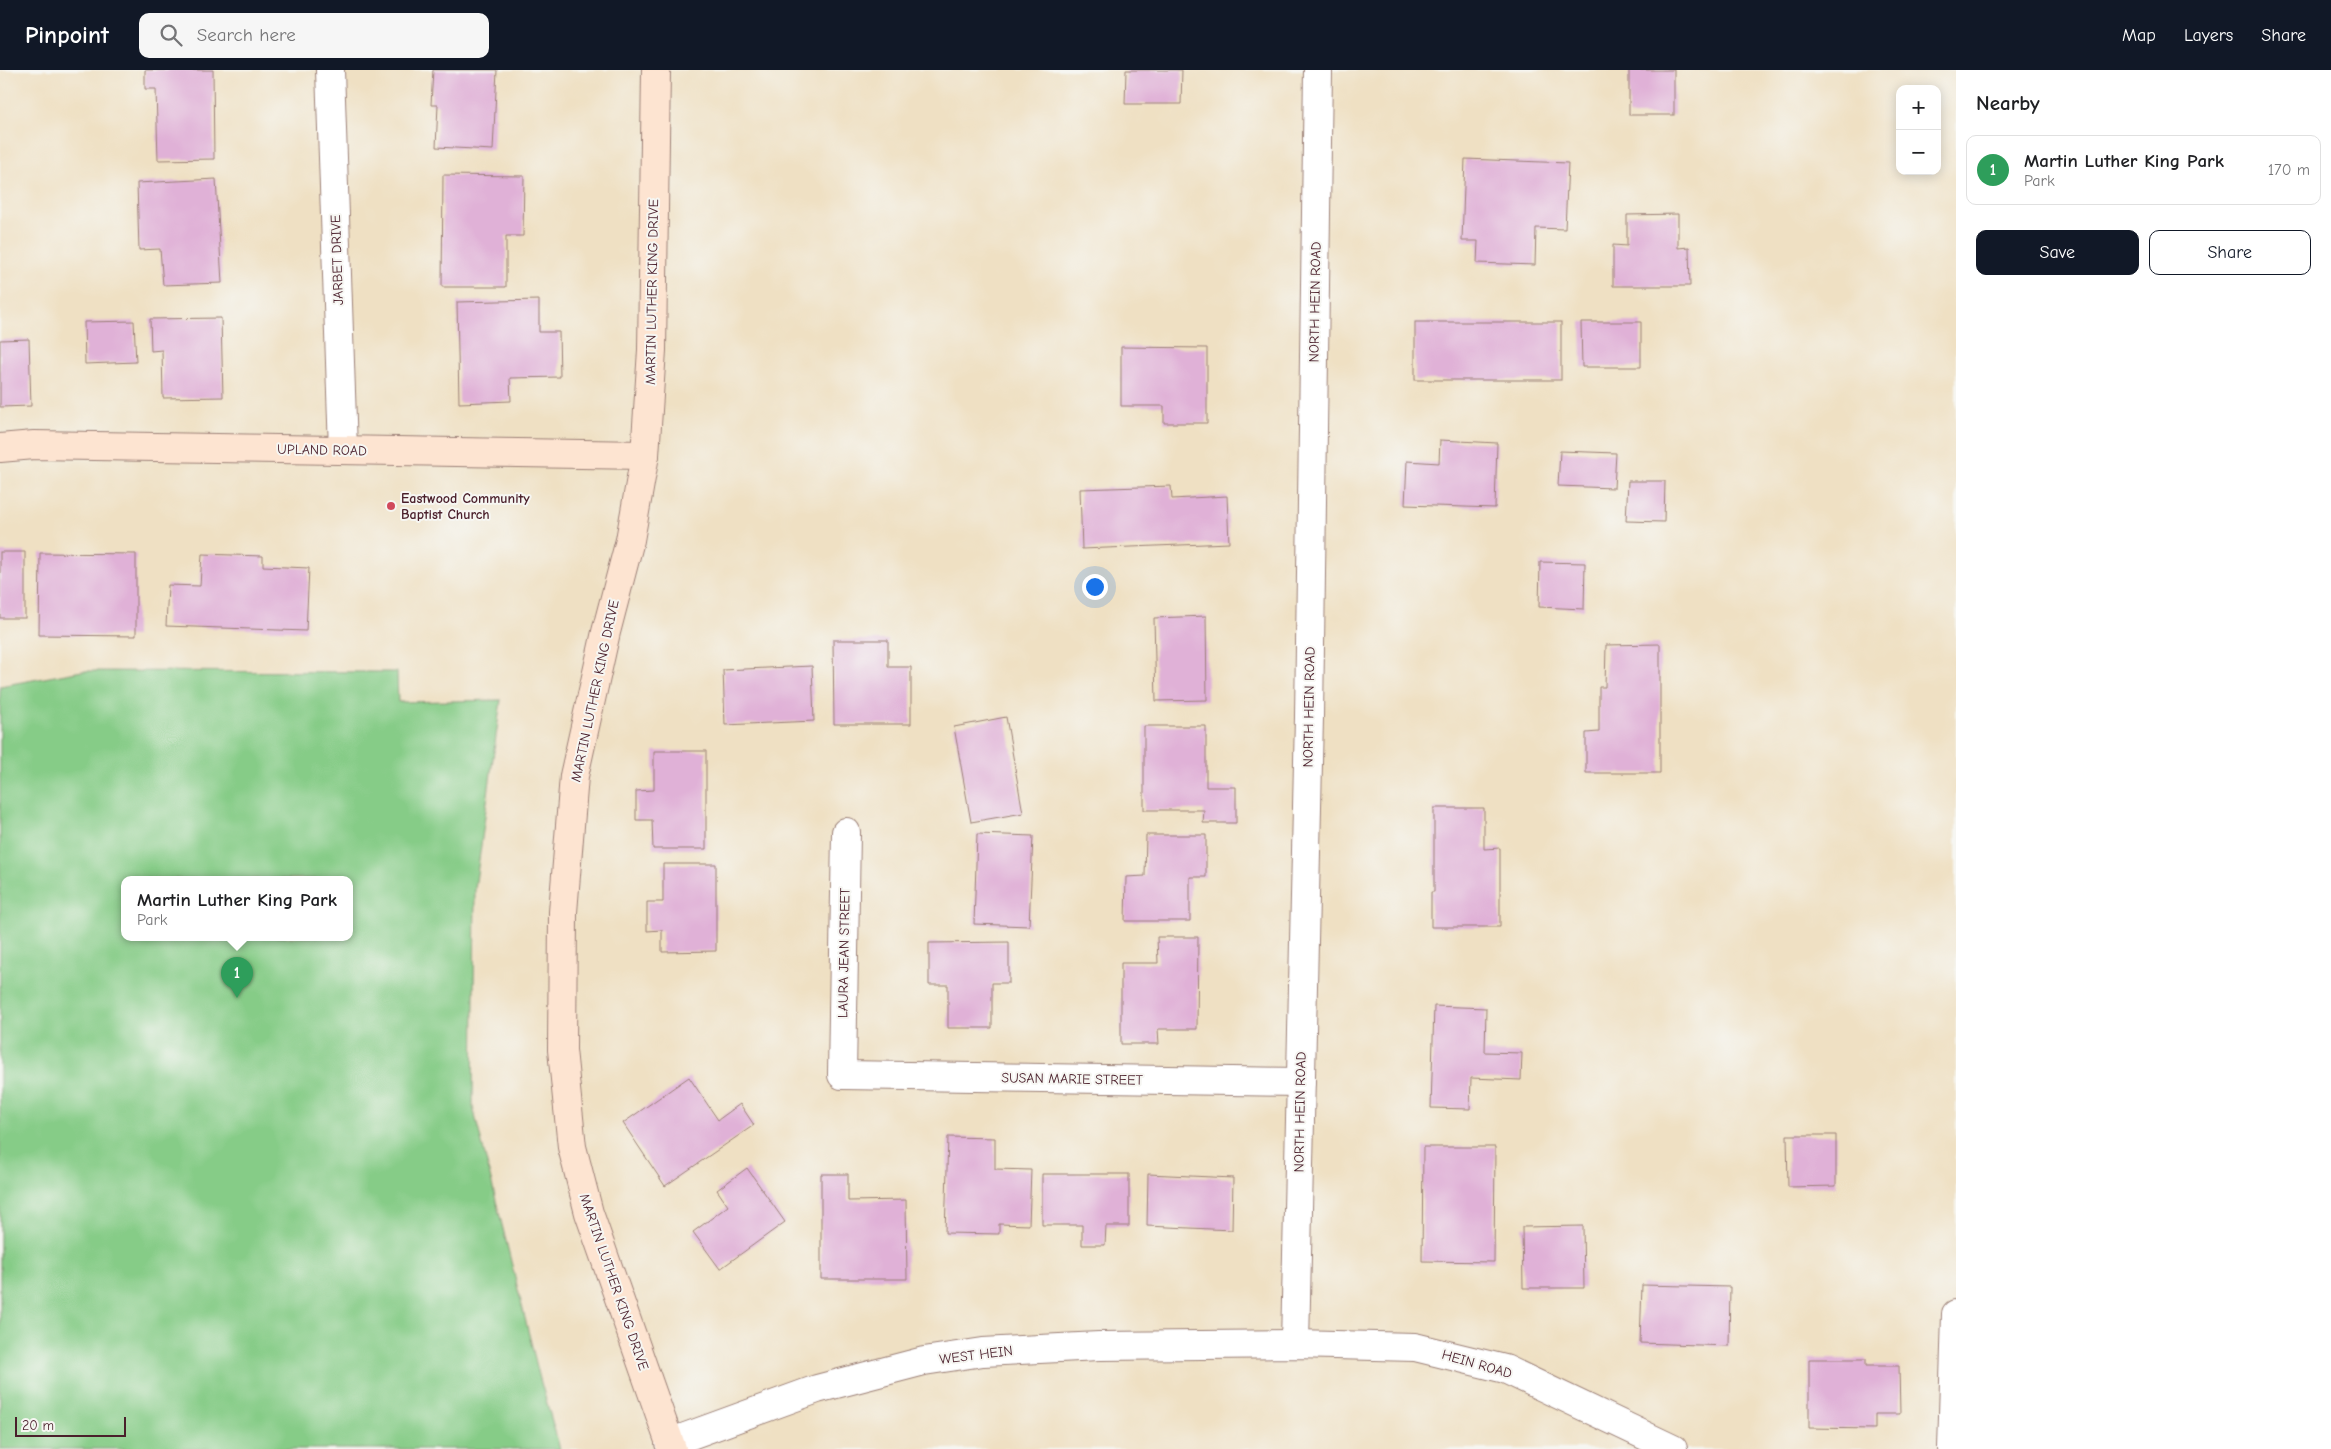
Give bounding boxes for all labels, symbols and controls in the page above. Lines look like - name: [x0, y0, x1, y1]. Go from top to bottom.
- search box: [139, 13, 489, 58]
- text: Pinpoint: [25, 21, 109, 49]
- icon: search: [157, 21, 185, 49]
- text: Search here: [197, 24, 296, 46]
- text: Map: [2122, 25, 2156, 46]
- text: Layers: [2184, 25, 2233, 46]
- text: Share: [2261, 25, 2306, 46]
- map controls: [1896, 85, 1941, 175]
- button: +: [1896, 85, 1941, 130]
- text: Nearby: [1976, 91, 2040, 115]
- button: −: [1896, 130, 1941, 175]
- text: Martin Luther King Park: [2024, 150, 2224, 172]
- text: 1: [1990, 161, 1996, 179]
- text: 170 m: [2268, 161, 2310, 179]
- text: Park: [2024, 172, 2055, 190]
- street label: MARTIN LUTHER KING DRIVE: [642, 199, 662, 385]
- street label: JARBET DRIVE: [327, 214, 347, 306]
- button: Save: [1976, 230, 2139, 275]
- button: Share: [2149, 230, 2311, 275]
- street label: NORTH HEIN ROAD: [1305, 241, 1325, 363]
- street label: UPLAND ROAD: [277, 441, 367, 459]
- place label: Eastwood Community Baptist Church: [401, 490, 530, 523]
- marker: Eastwood Community Baptist Church: [385, 500, 397, 512]
- your location: [1082, 574, 1108, 600]
- street label: MARTIN LUTHER KING DRIVE: [567, 598, 623, 784]
- street label: NORTH HEIN ROAD: [1299, 646, 1319, 768]
- popup: [121, 876, 353, 941]
- street label: LAURA JEAN STREET: [834, 887, 854, 1018]
- text: Martin Luther King Park: [137, 889, 337, 911]
- text: Park: [137, 911, 168, 929]
- pin: 1: [221, 957, 253, 998]
- street label: NORTH HEIN ROAD: [1290, 1051, 1310, 1173]
- street label: SUSAN MARIE STREET: [1001, 1069, 1144, 1089]
- street label: MARTIN LUTHER KING DRIVE: [576, 1191, 652, 1373]
- street label: WEST HEIN: [938, 1342, 1014, 1368]
- street label: HEIN ROAD: [1440, 1346, 1514, 1382]
- scale bar: [15, 1414, 126, 1437]
- text: 20 m: [22, 1417, 54, 1434]

